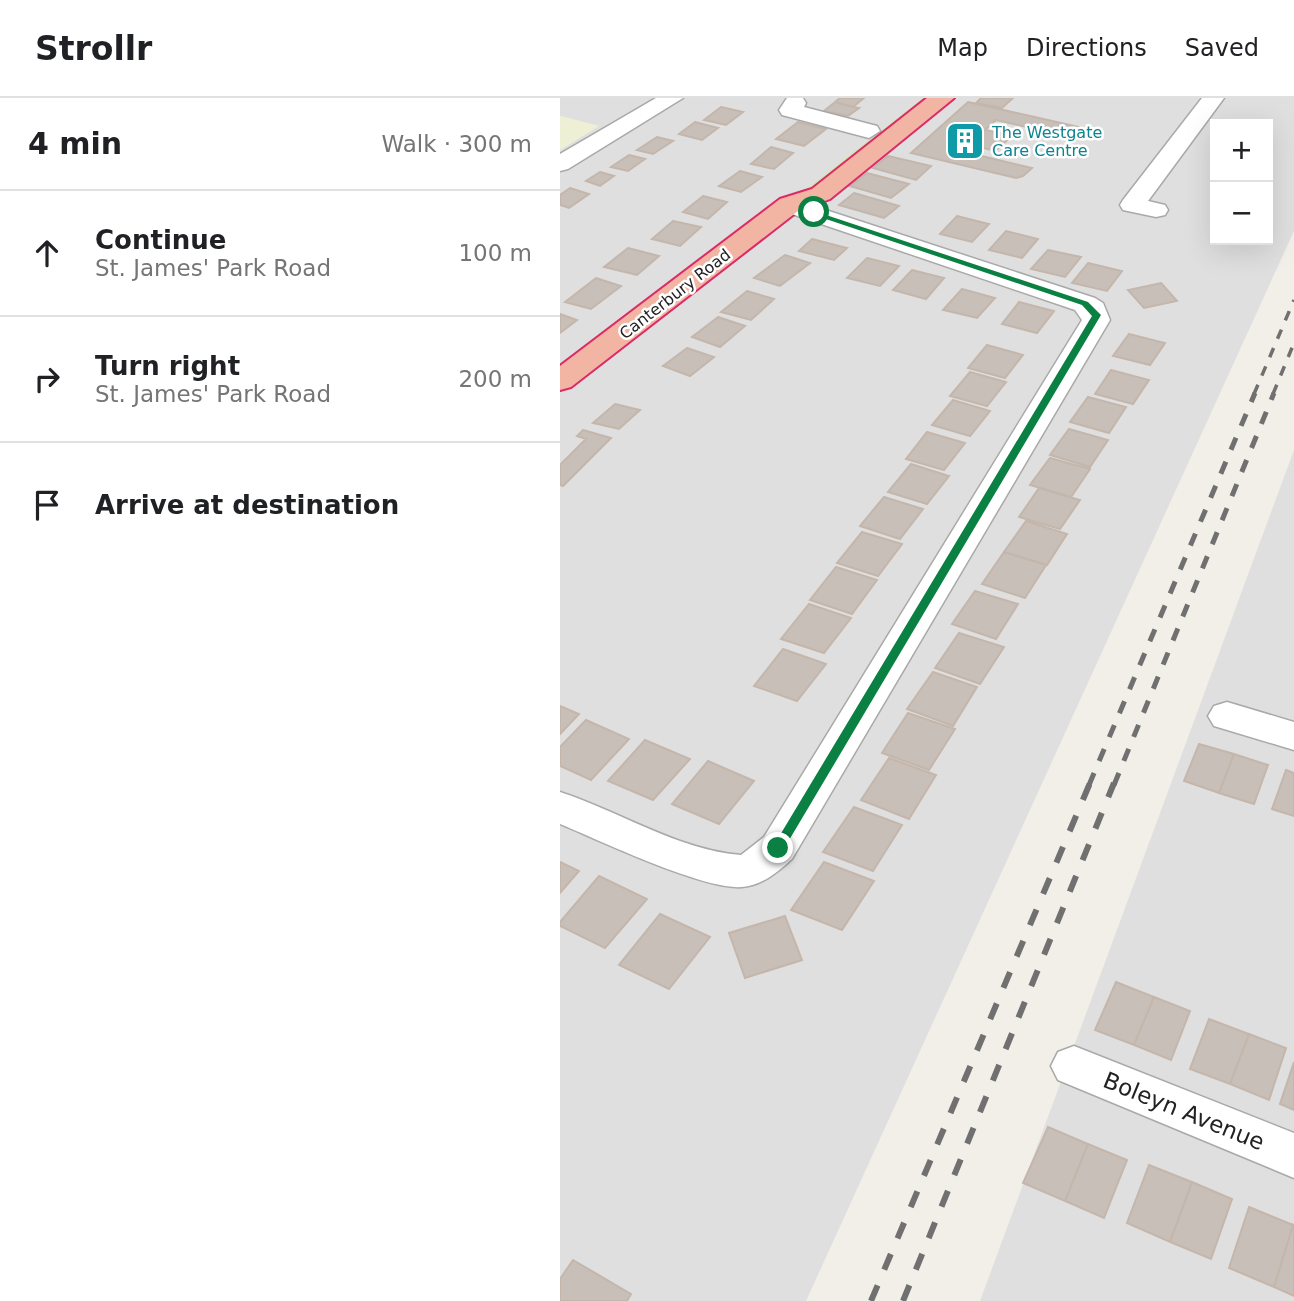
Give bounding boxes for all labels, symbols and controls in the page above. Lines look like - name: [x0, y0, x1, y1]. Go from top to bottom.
- text: Strollr: [35, 29, 152, 68]
- text: Map: [937, 34, 988, 62]
- text: Directions: [1026, 34, 1147, 62]
- text: Saved: [1185, 34, 1259, 62]
- map controls: [1210, 119, 1273, 245]
- button: +: [1210, 119, 1273, 182]
- building icon: The Westgate Care Centre: [944, 120, 986, 162]
- place label: The Westgate Care Centre: [991, 123, 1102, 160]
- text: 4 min: [28, 126, 122, 161]
- text: Walk · 300 m: [381, 131, 532, 157]
- button: −: [1210, 182, 1273, 245]
- route start: [798, 196, 829, 227]
- text: Continue: [95, 225, 226, 255]
- icon: ahead: [28, 234, 66, 272]
- text: 100 m: [458, 240, 532, 266]
- street label: Canterbury Road: [616, 245, 734, 343]
- text: St. James' Park Road: [95, 255, 331, 281]
- text: Turn right: [95, 351, 240, 381]
- icon: right: [28, 360, 66, 398]
- text: 200 m: [458, 366, 532, 392]
- text: St. James' Park Road: [95, 381, 331, 407]
- icon: arrive: [28, 486, 66, 524]
- text: Arrive at destination: [95, 490, 399, 520]
- route end: [762, 832, 793, 863]
- street label: Boleyn Avenue: [1100, 1067, 1268, 1155]

